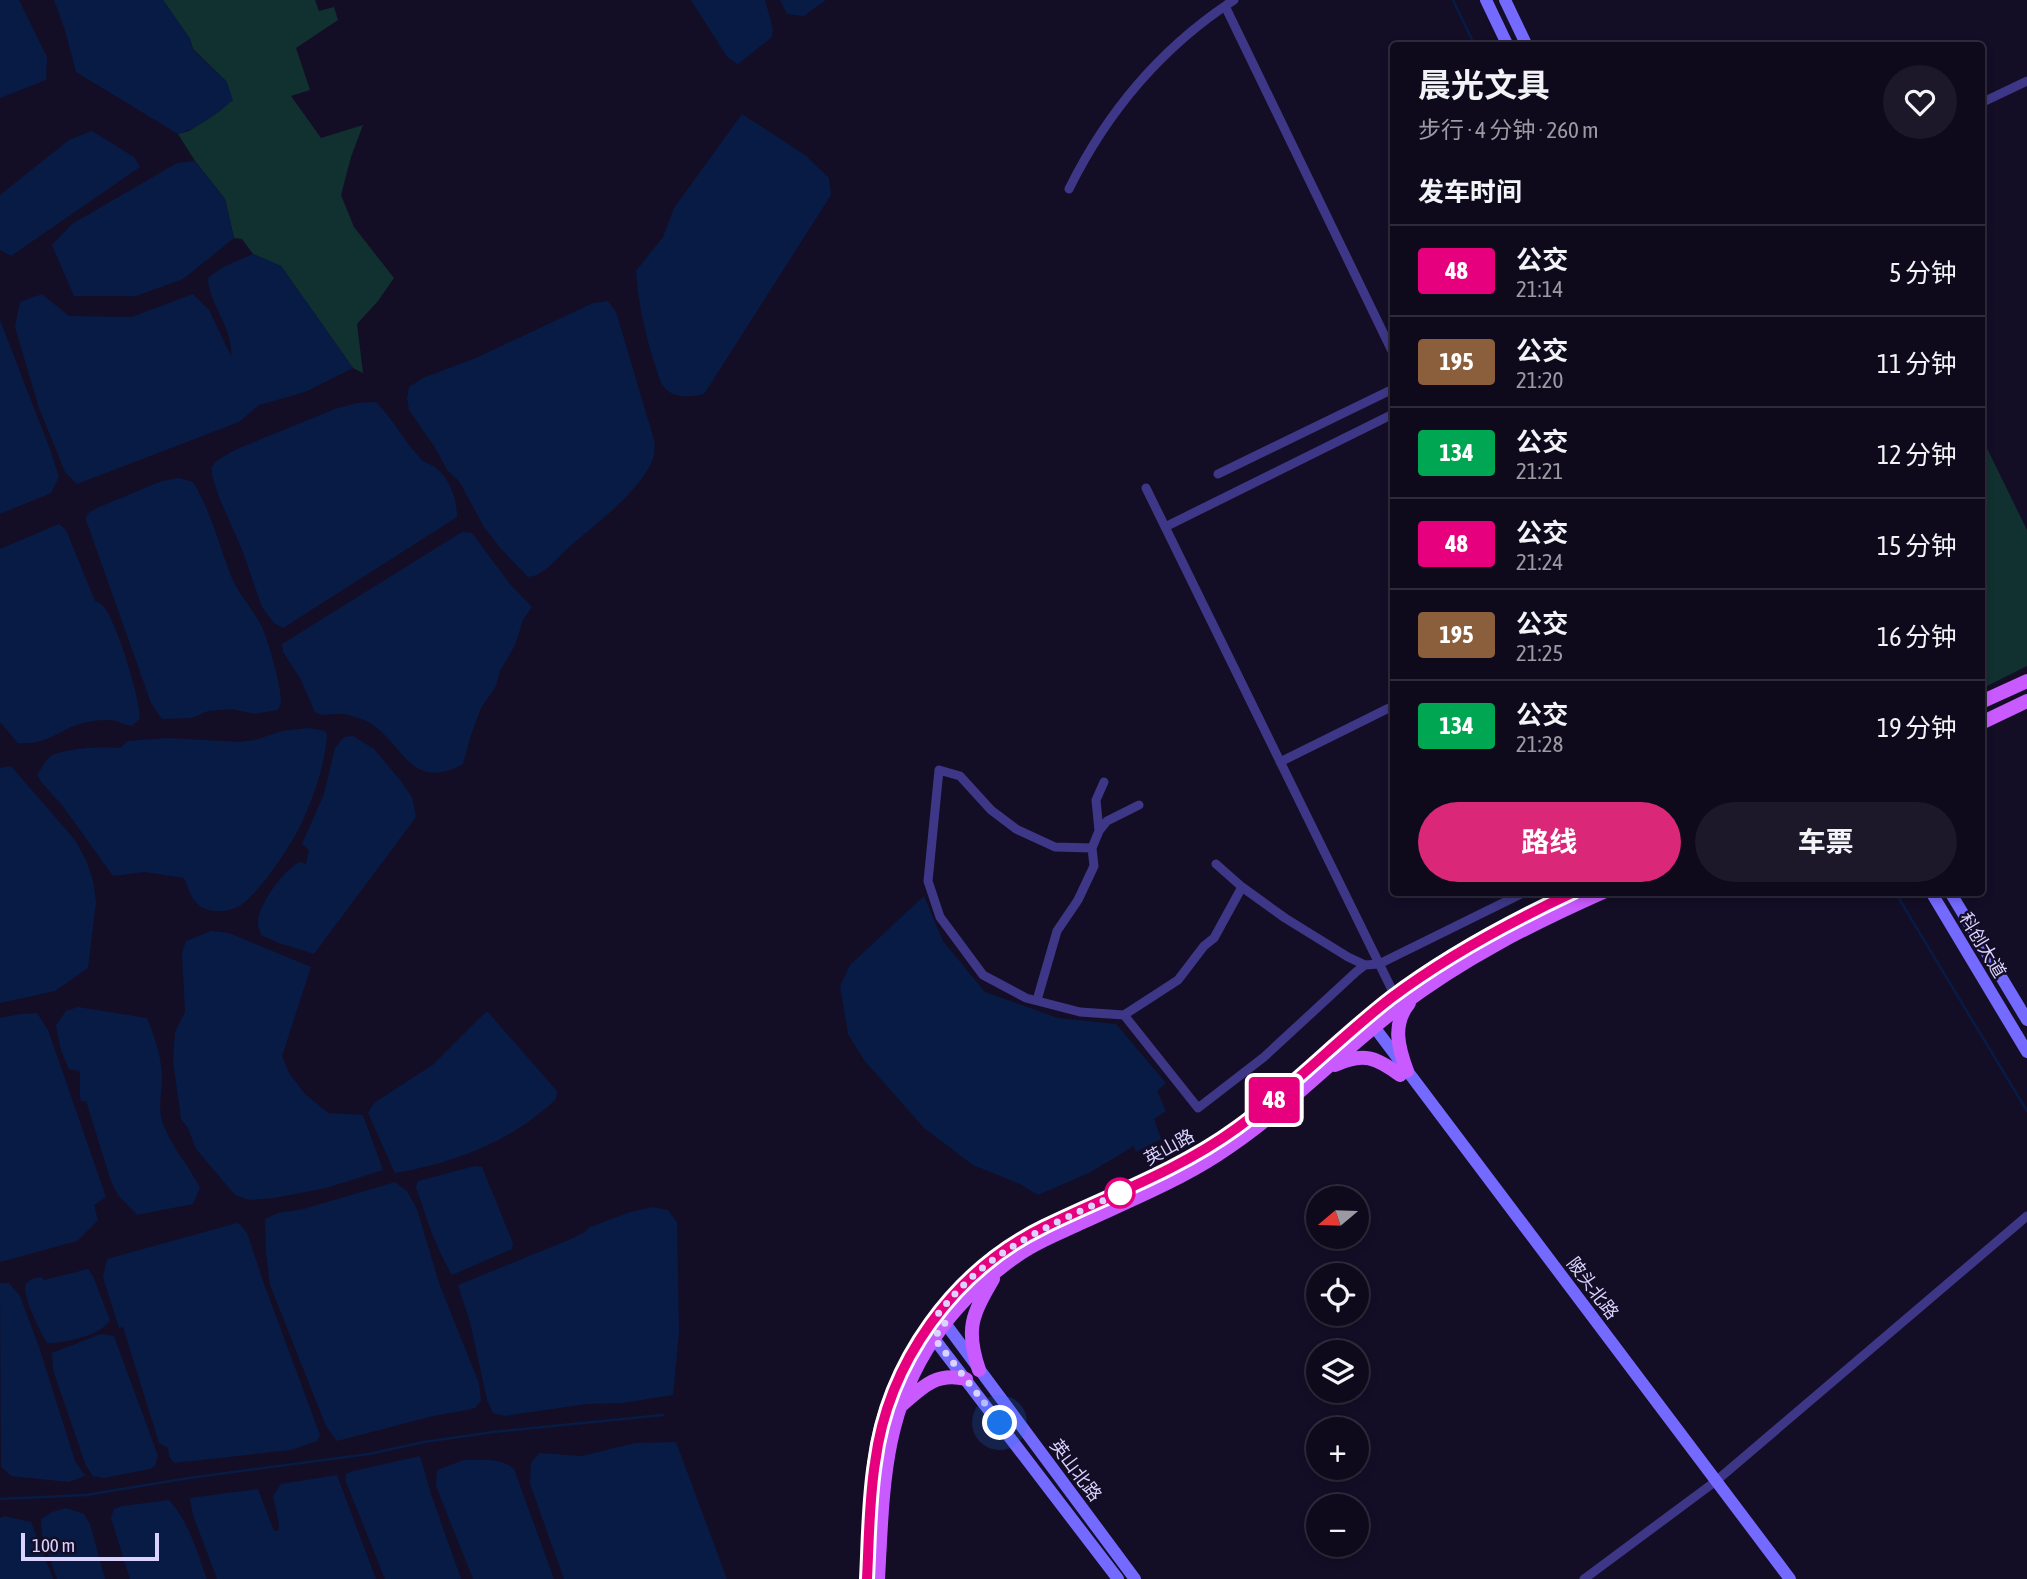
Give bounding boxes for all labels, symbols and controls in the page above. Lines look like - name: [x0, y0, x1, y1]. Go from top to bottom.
- button: heart: [1883, 65, 1957, 139]
- text: 晨光文具: [1418, 66, 1550, 104]
- text: 步行 · 4 分钟 · 260 m: [1418, 117, 1599, 143]
- text: 发车时间: [1418, 177, 1522, 207]
- text: 公交: [1516, 245, 1568, 275]
- text: 48: [1445, 257, 1468, 284]
- text: 5 分钟: [1889, 258, 1957, 288]
- text: 21:14: [1516, 276, 1563, 302]
- text: 公交: [1516, 336, 1568, 366]
- text: 195: [1440, 348, 1473, 375]
- text: 11 分钟: [1877, 349, 1957, 379]
- text: 21:20: [1516, 367, 1563, 393]
- text: 公交: [1516, 427, 1568, 457]
- text: 134: [1440, 439, 1473, 466]
- text: 12 分钟: [1877, 440, 1957, 470]
- text: 21:21: [1516, 458, 1563, 484]
- text: 公交: [1516, 518, 1568, 548]
- text: 48: [1445, 530, 1468, 557]
- text: 15 分钟: [1877, 531, 1957, 561]
- text: 21:24: [1516, 549, 1563, 575]
- text: 公交: [1516, 609, 1568, 639]
- text: 195: [1440, 621, 1473, 648]
- text: 16 分钟: [1877, 622, 1957, 652]
- text: 21:25: [1516, 640, 1563, 666]
- text: 公交: [1516, 700, 1568, 730]
- text: 134: [1440, 712, 1473, 739]
- text: 19 分钟: [1877, 713, 1957, 743]
- text: 21:28: [1516, 731, 1563, 757]
- button: 路线: [1418, 802, 1681, 882]
- button: 车票: [1695, 802, 1957, 882]
- street label: 科创大道: [1955, 909, 2011, 981]
- line badge: 48: [1242, 1077, 1306, 1123]
- text: 48: [1263, 1086, 1285, 1113]
- street label: 英山路: [1140, 1125, 1198, 1169]
- unlabelled marker: [1105, 1178, 1135, 1208]
- north arrow: [1306, 1186, 1368, 1250]
- map controls: [1306, 1186, 1369, 1557]
- street label: 陂头北路: [1563, 1253, 1623, 1323]
- button: locate: [1306, 1263, 1369, 1326]
- button: layers: [1306, 1340, 1369, 1403]
- your location: [982, 1405, 1017, 1440]
- button: +: [1306, 1417, 1369, 1480]
- street label: 英山北路: [1046, 1435, 1106, 1505]
- button: −: [1306, 1494, 1369, 1557]
- scale bar: [21, 1530, 159, 1562]
- text: 100 m: [32, 1534, 75, 1556]

